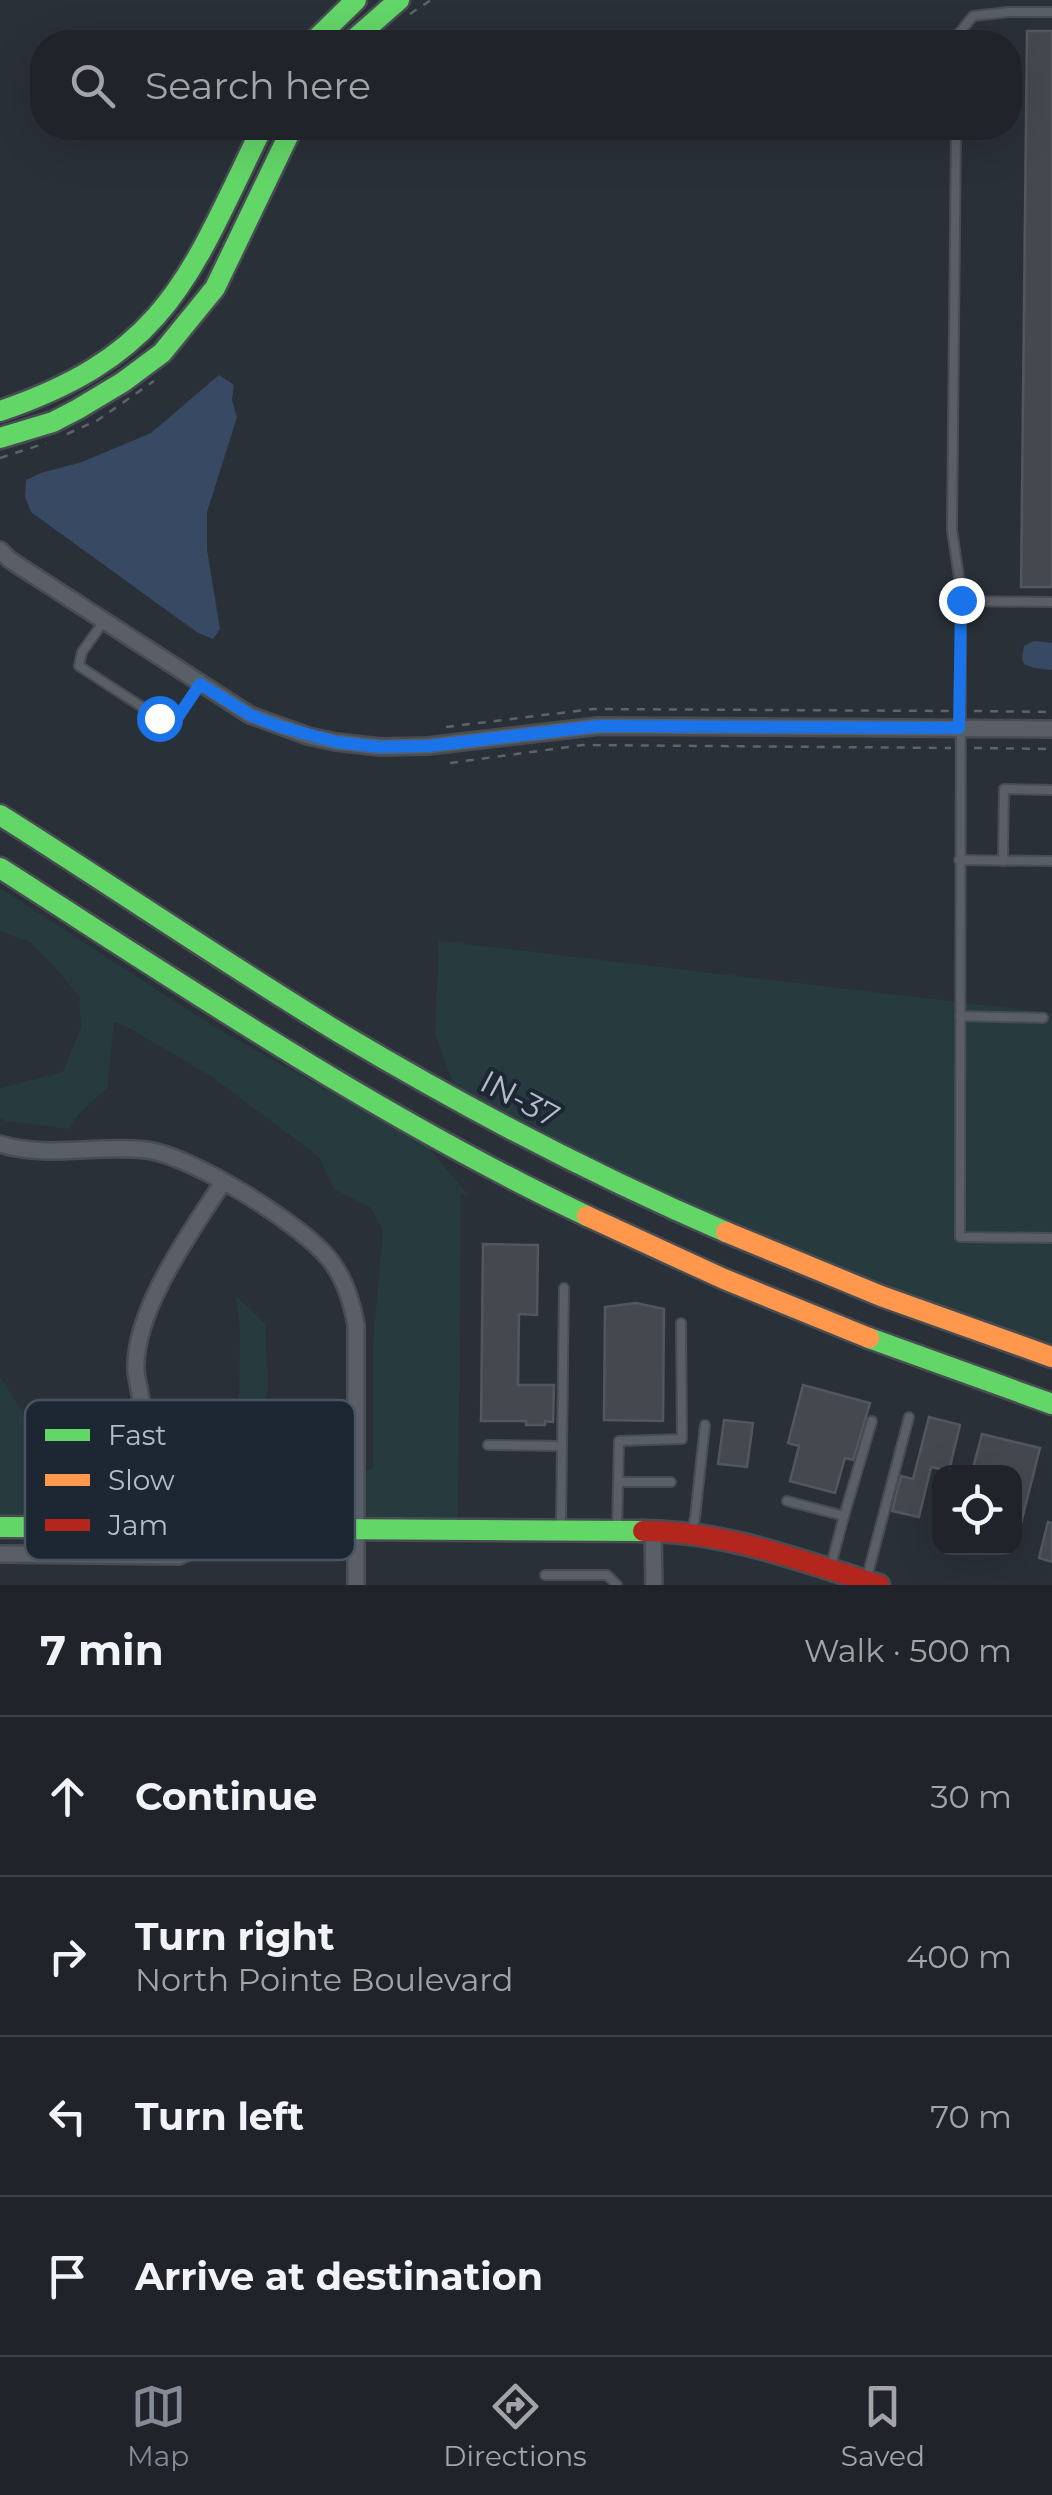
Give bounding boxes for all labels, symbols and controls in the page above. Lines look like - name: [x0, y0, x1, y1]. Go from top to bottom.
- search box: [30, 30, 1022, 140]
- icon: search: [65, 58, 120, 113]
- text: Search here: [145, 62, 371, 109]
- route end: [939, 578, 985, 624]
- route start: [137, 696, 183, 742]
- street label: IN-37: [474, 1062, 566, 1135]
- legend: [25, 1400, 355, 1560]
- text: Fast: [108, 1418, 167, 1452]
- text: Slow: [108, 1463, 175, 1497]
- map controls: [932, 1465, 1022, 1555]
- button: locate: [932, 1465, 1022, 1555]
- text: Jam: [107, 1508, 168, 1542]
- text: 7 min: [40, 1624, 164, 1676]
- text: Walk · 500 m: [804, 1631, 1012, 1670]
- icon: ahead: [40, 1769, 95, 1824]
- text: Continue: [135, 1773, 317, 1820]
- text: 30 m: [930, 1777, 1012, 1816]
- text: Turn right: [135, 1913, 334, 1960]
- icon: right: [40, 1929, 95, 1984]
- text: 400 m: [906, 1937, 1012, 1976]
- text: North Pointe Boulevard: [135, 1960, 513, 1999]
- icon: left: [40, 2089, 95, 2144]
- text: Turn left: [135, 2093, 304, 2140]
- text: 70 m: [930, 2097, 1012, 2136]
- icon: arrive: [40, 2249, 95, 2304]
- text: Arrive at destination: [135, 2253, 543, 2300]
- tab: Map: [127, 2379, 189, 2473]
- tab: Directions: [443, 2379, 587, 2473]
- tab: Saved: [841, 2379, 925, 2473]

